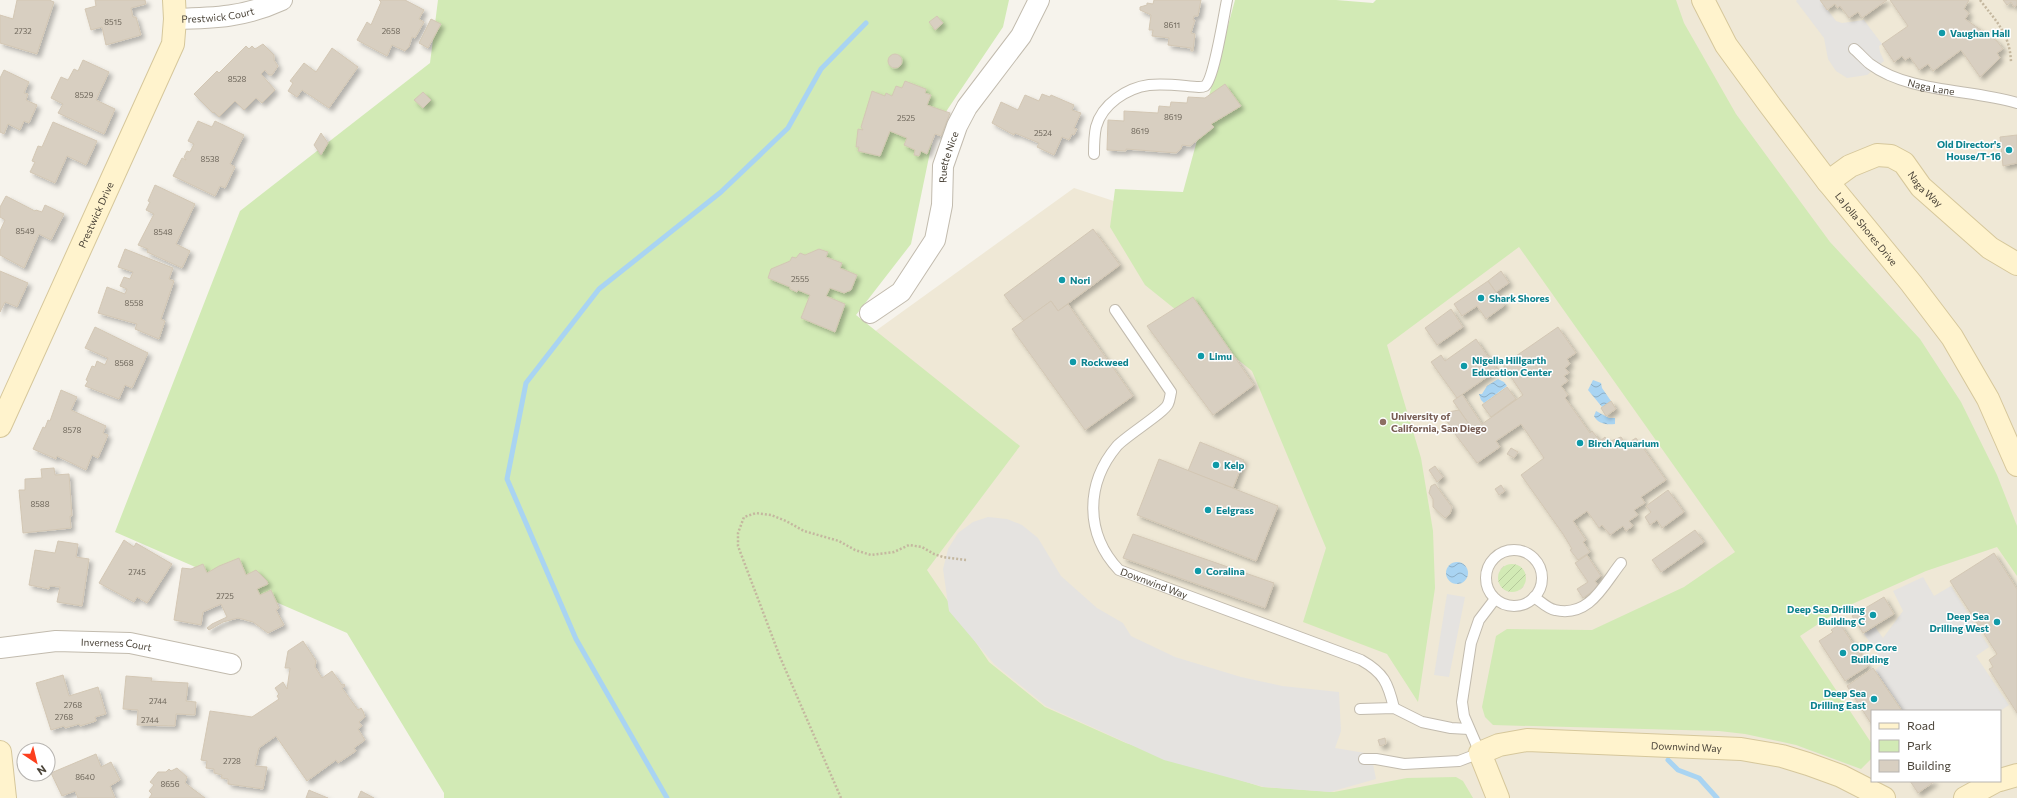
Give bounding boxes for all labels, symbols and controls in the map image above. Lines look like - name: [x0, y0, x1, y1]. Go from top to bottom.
- street label: Prestwick Court: [181, 5, 256, 25]
- house number: 8515: [104, 17, 122, 27]
- house number: 8611: [1164, 20, 1180, 30]
- house number: 2732: [14, 26, 32, 36]
- house number: 2658: [382, 26, 400, 36]
- place label: Vaughan Hall: [1950, 27, 2010, 39]
- marker: Vaughan Hall: [1937, 28, 1947, 38]
- house number: 8528: [228, 74, 246, 84]
- street label: Naga Lane: [1907, 76, 1955, 97]
- house number: 8529: [75, 90, 93, 100]
- house number: 8619: [1164, 112, 1182, 122]
- house number: 2525: [897, 113, 915, 123]
- house number: 8619: [1131, 126, 1149, 136]
- house number: 2524: [1034, 128, 1052, 138]
- street label: Ruette Nice: [937, 130, 961, 183]
- place label: Old Director's House/T-16: [1937, 138, 2001, 162]
- marker: Old Director's House/T-16: [2004, 145, 2014, 155]
- house number: 8538: [201, 154, 220, 164]
- street label: Naga Way: [1906, 169, 1945, 209]
- street label: Prestwick Drive: [76, 180, 116, 250]
- street label: La Jolla Shores Drive: [1833, 190, 1900, 268]
- house number: 8549: [15, 226, 35, 236]
- house number: 8548: [153, 227, 173, 237]
- house number: 2555: [791, 274, 810, 284]
- place label: Nori: [1070, 274, 1091, 286]
- marker: Nori: [1057, 275, 1067, 285]
- place label: Shark Shores: [1489, 292, 1550, 304]
- marker: Shark Shores: [1476, 293, 1486, 303]
- house number: 8558: [125, 298, 144, 308]
- place label: Limu: [1209, 350, 1232, 362]
- marker: Limu: [1196, 351, 1206, 361]
- place label: Nigella Hillgarth Education Center: [1472, 354, 1552, 378]
- place label: Rockweed: [1081, 356, 1129, 368]
- marker: Rockweed: [1068, 357, 1078, 367]
- house number: 8568: [114, 358, 134, 368]
- marker: Nigella Hillgarth Education Center: [1459, 361, 1469, 371]
- place label: University of California, San Diego: [1391, 410, 1487, 434]
- marker: University of California, San Diego: [1378, 417, 1388, 427]
- house number: 8578: [63, 425, 81, 435]
- place label: Birch Aquarium: [1588, 437, 1659, 449]
- marker: Birch Aquarium: [1575, 438, 1585, 448]
- place label: Kelp: [1224, 459, 1245, 471]
- marker: Kelp: [1211, 460, 1221, 470]
- house number: 8588: [30, 499, 50, 509]
- place label: Eelgrass: [1216, 504, 1254, 516]
- marker: Eelgrass: [1203, 505, 1213, 515]
- street label: Downwind Way: [1119, 565, 1189, 601]
- place label: Coralina: [1206, 565, 1245, 577]
- marker: Coralina: [1193, 566, 1203, 576]
- house number: 2745: [128, 567, 146, 577]
- house number: 2725: [216, 591, 234, 601]
- place label: Deep Sea Drilling Building C: [1787, 603, 1865, 627]
- marker: Deep Sea Drilling Building C: [1868, 610, 1878, 620]
- place label: Deep Sea Drilling West: [1929, 610, 1989, 634]
- marker: Deep Sea Drilling West: [1992, 617, 2002, 627]
- street label: Inverness Court: [81, 636, 153, 653]
- place label: ODP Core Building: [1851, 641, 1897, 665]
- marker: ODP Core Building: [1838, 648, 1848, 658]
- place label: Deep Sea Drilling East: [1810, 687, 1866, 711]
- marker: Deep Sea Drilling East: [1869, 694, 1879, 704]
- house number: 2744: [149, 696, 167, 706]
- house number: 2768: [64, 700, 82, 710]
- legend: [1871, 710, 2001, 782]
- house number: 2768: [55, 712, 73, 722]
- house number: 2744: [141, 715, 159, 725]
- text: Road: [1907, 718, 1935, 732]
- text: Park: [1907, 738, 1933, 752]
- street label: Downwind Way: [1651, 739, 1722, 754]
- north arrow: [16, 742, 56, 782]
- house number: 2728: [223, 756, 241, 766]
- text: Building: [1907, 758, 1951, 772]
- text: N: [35, 763, 49, 778]
- house number: 8640: [75, 772, 95, 782]
- house number: 8656: [160, 779, 180, 789]

